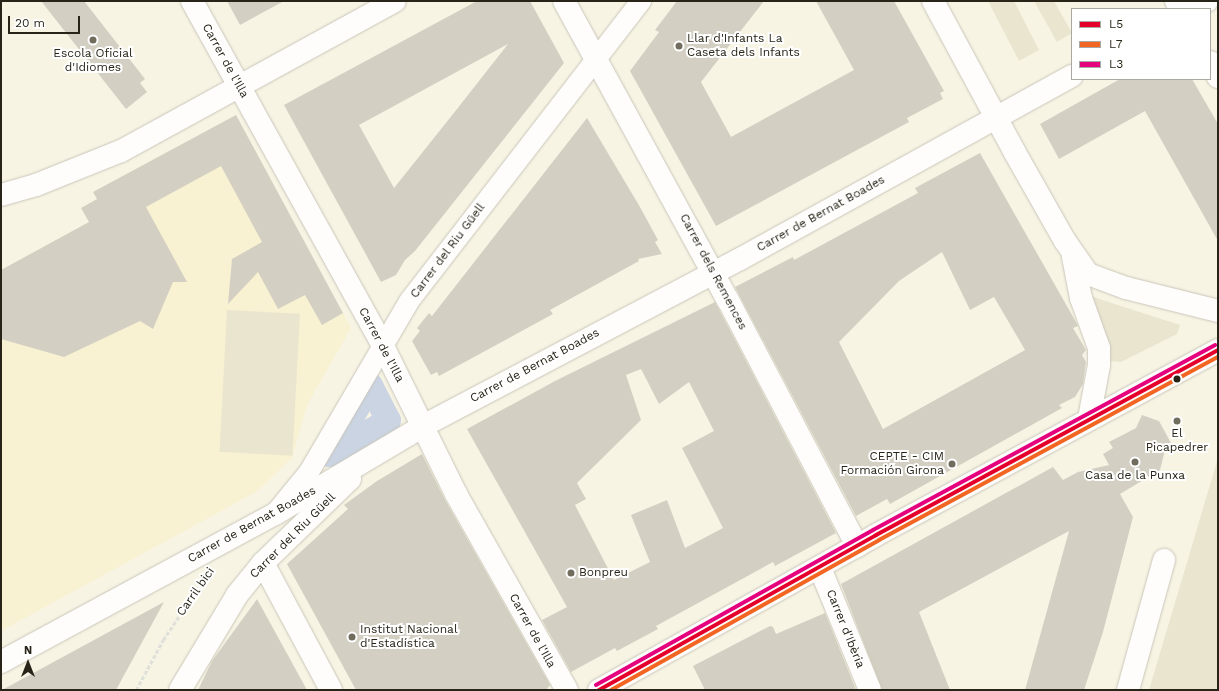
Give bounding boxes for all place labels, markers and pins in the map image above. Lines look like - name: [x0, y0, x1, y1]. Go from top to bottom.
- place label: Llar d'Infants La Caseta dels Infants: [687, 32, 800, 60]
- marker: Escola Oficial d'Idiomes: [88, 35, 98, 45]
- marker: Llar d'Infants La Caseta dels Infants: [674, 41, 684, 51]
- place label: Escola Oficial d'Idiomes: [53, 47, 133, 75]
- unlabelled marker: [1172, 374, 1182, 384]
- marker: El Picapedrer: [1172, 416, 1182, 426]
- place label: El Picapedrer: [1146, 427, 1208, 455]
- place label: CEPTE - CIM Formación Girona: [840, 450, 944, 478]
- marker: Casa de la Punxa: [1130, 457, 1140, 467]
- marker: CEPTE - CIM Formación Girona: [947, 459, 957, 469]
- place label: Casa de la Punxa: [1085, 469, 1185, 483]
- place label: Bonpreu: [579, 566, 628, 580]
- marker: Bonpreu: [566, 568, 576, 578]
- place label: Institut Nacional d'Estadística: [360, 623, 458, 651]
- marker: Institut Nacional d'Estadística: [347, 632, 357, 642]

